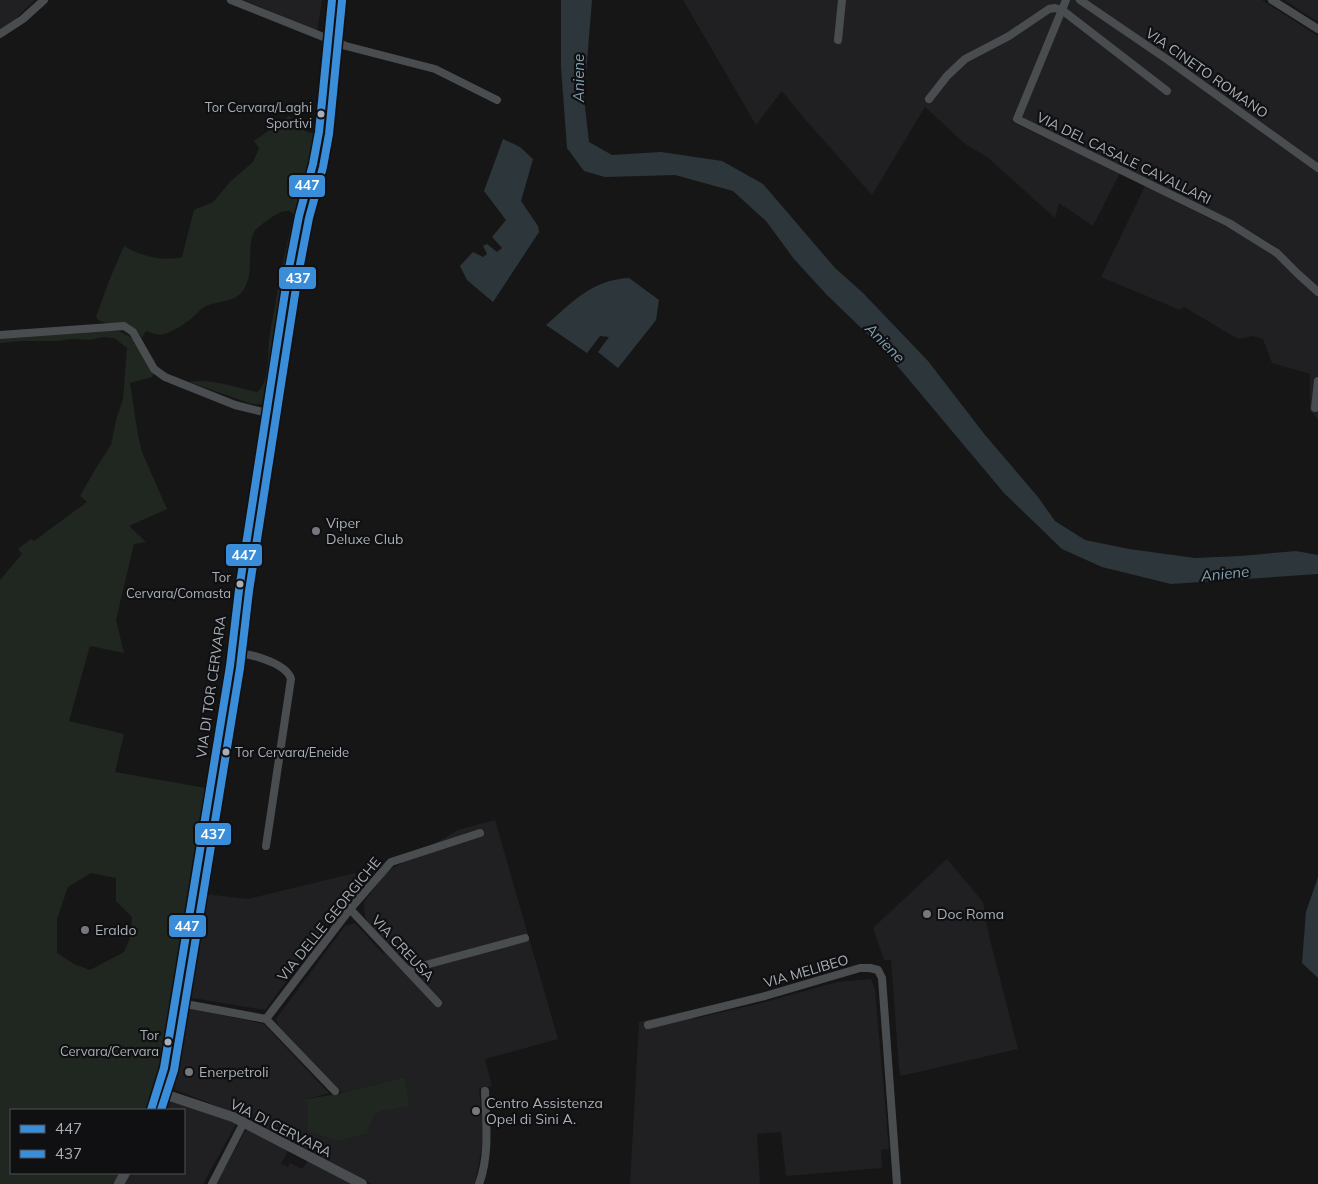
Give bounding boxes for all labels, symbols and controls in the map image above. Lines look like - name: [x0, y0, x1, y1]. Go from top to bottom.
- street label: VIA CINETO ROMANO: [1142, 24, 1272, 122]
- water label: Aniene: [569, 54, 588, 103]
- place label: Tor Cervara/Laghi Sportivi: [205, 99, 312, 131]
- street label: VIA DEL CASALE CAVALLARI: [1034, 108, 1214, 208]
- marker: Tor Cervara/Laghi Sportivi: [316, 109, 326, 119]
- line badge: 447: [288, 174, 326, 198]
- text: 447: [294, 176, 320, 194]
- line badge: 437: [278, 266, 317, 290]
- text: 437: [285, 269, 311, 287]
- water label: Aniene: [861, 318, 909, 367]
- place label: Viper Deluxe Club: [326, 514, 403, 548]
- marker: Viper Deluxe Club: [310, 525, 322, 537]
- line badge: 447: [225, 543, 263, 567]
- text: 447: [231, 546, 257, 564]
- water label: Aniene: [1199, 562, 1250, 586]
- place label: Tor Cervara/Comasta: [126, 569, 231, 601]
- marker: Tor Cervara/Comasta: [235, 579, 245, 589]
- street label: VIA DI TOR CERVARA: [192, 614, 230, 759]
- place label: Tor Cervara/Eneide: [235, 744, 349, 760]
- marker: Tor Cervara/Eneide: [221, 747, 231, 757]
- line badge: 437: [194, 822, 232, 846]
- text: 437: [200, 825, 226, 843]
- street label: VIA DELLE GEORGICHE: [273, 853, 385, 985]
- place label: Doc Roma: [937, 905, 1004, 923]
- marker: Doc Roma: [921, 908, 933, 920]
- street label: VIA CREUSA: [368, 911, 439, 985]
- line badge: 447: [168, 914, 207, 938]
- text: 447: [174, 917, 200, 935]
- place label: Eraldo: [95, 921, 136, 939]
- marker: Eraldo: [79, 924, 91, 936]
- street label: VIA MELIBEO: [762, 950, 850, 992]
- place label: Tor Cervara/Cervara: [60, 1027, 159, 1059]
- marker: Tor Cervara/Cervara: [163, 1037, 173, 1047]
- place label: Enerpetroli: [199, 1063, 269, 1081]
- marker: Enerpetroli: [183, 1066, 195, 1078]
- place label: Centro Assistenza Opel di Sini A.: [486, 1094, 603, 1128]
- street label: VIA DI CERVARA: [227, 1095, 335, 1162]
- marker: Centro Assistenza Opel di Sini A.: [470, 1105, 482, 1117]
- legend: [10, 1109, 185, 1174]
- text: 447: [55, 1119, 82, 1138]
- text: 437: [55, 1144, 82, 1163]

